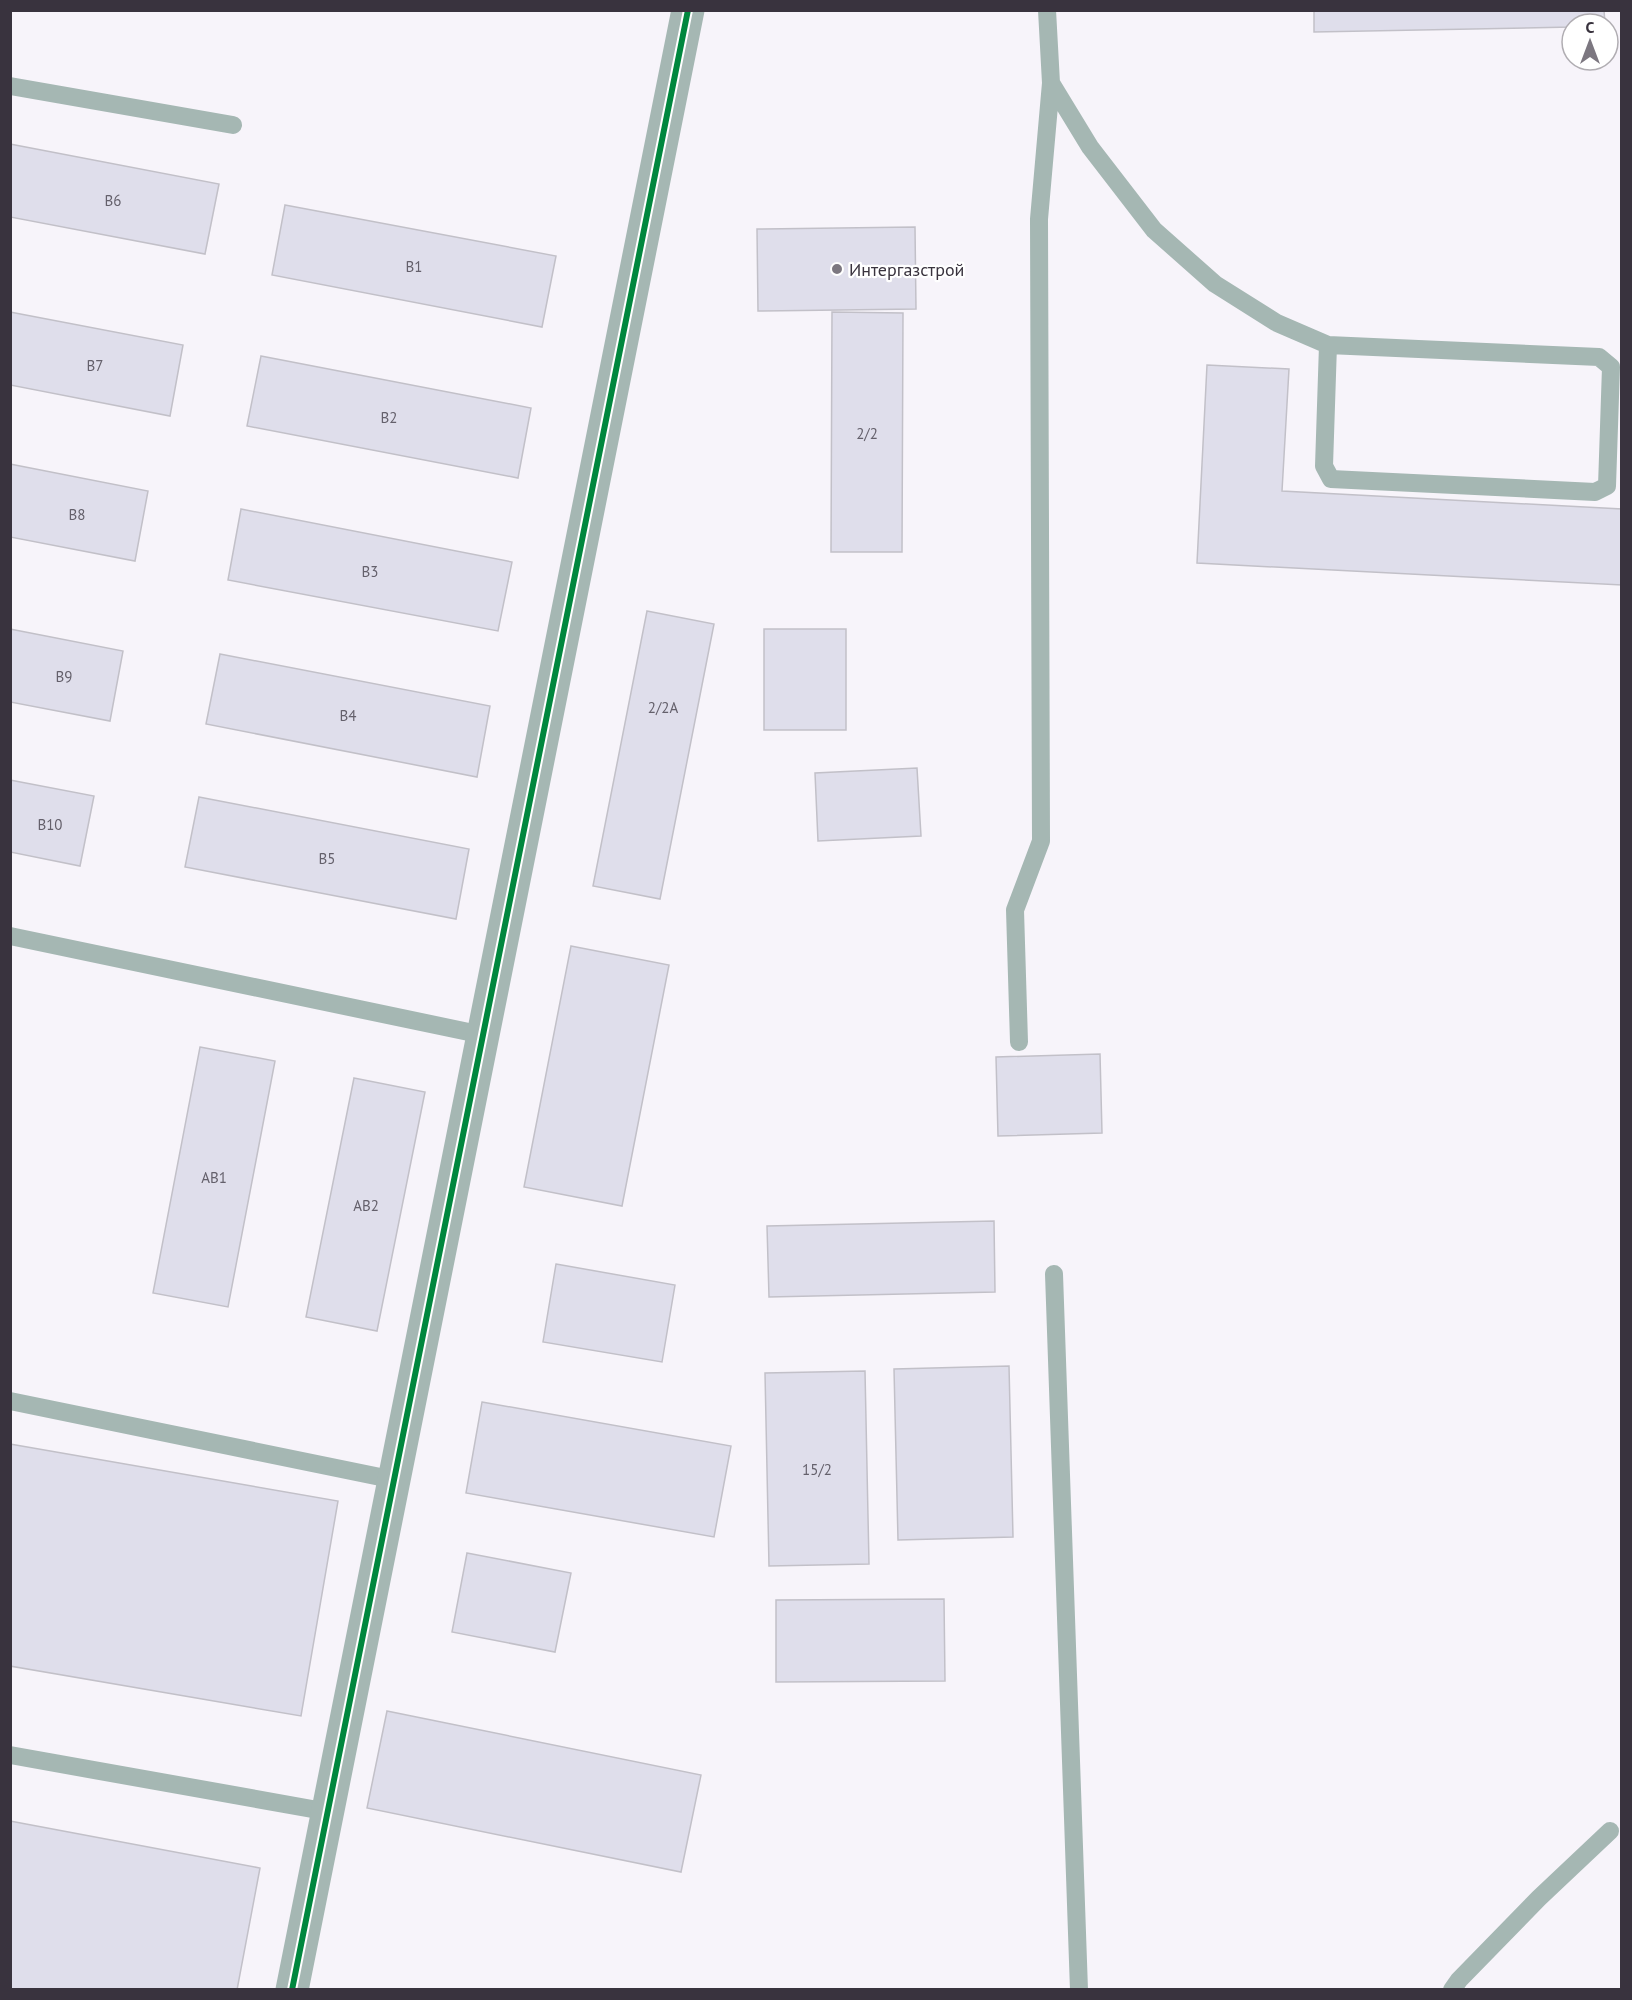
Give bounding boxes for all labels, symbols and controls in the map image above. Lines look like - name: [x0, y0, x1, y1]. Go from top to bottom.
- north arrow: [1560, 12, 1620, 72]
- text: С: [1586, 17, 1595, 37]
- house number: В6: [105, 191, 121, 210]
- house number: В1: [406, 257, 422, 276]
- place label: Интергазстрой: [849, 258, 964, 281]
- marker: Интергазстрой: [830, 262, 844, 276]
- house number: В7: [87, 356, 103, 375]
- house number: В2: [381, 408, 397, 427]
- house number: 2/2: [856, 424, 878, 443]
- house number: В8: [69, 505, 85, 524]
- house number: В3: [362, 562, 378, 581]
- house number: В9: [56, 667, 72, 686]
- house number: 2/2А: [648, 698, 678, 717]
- house number: В4: [340, 706, 356, 725]
- house number: В10: [37, 815, 63, 834]
- house number: В5: [319, 849, 335, 868]
- house number: АВ1: [201, 1168, 227, 1187]
- house number: АВ2: [353, 1196, 379, 1215]
- house number: 15/2: [802, 1460, 832, 1479]

